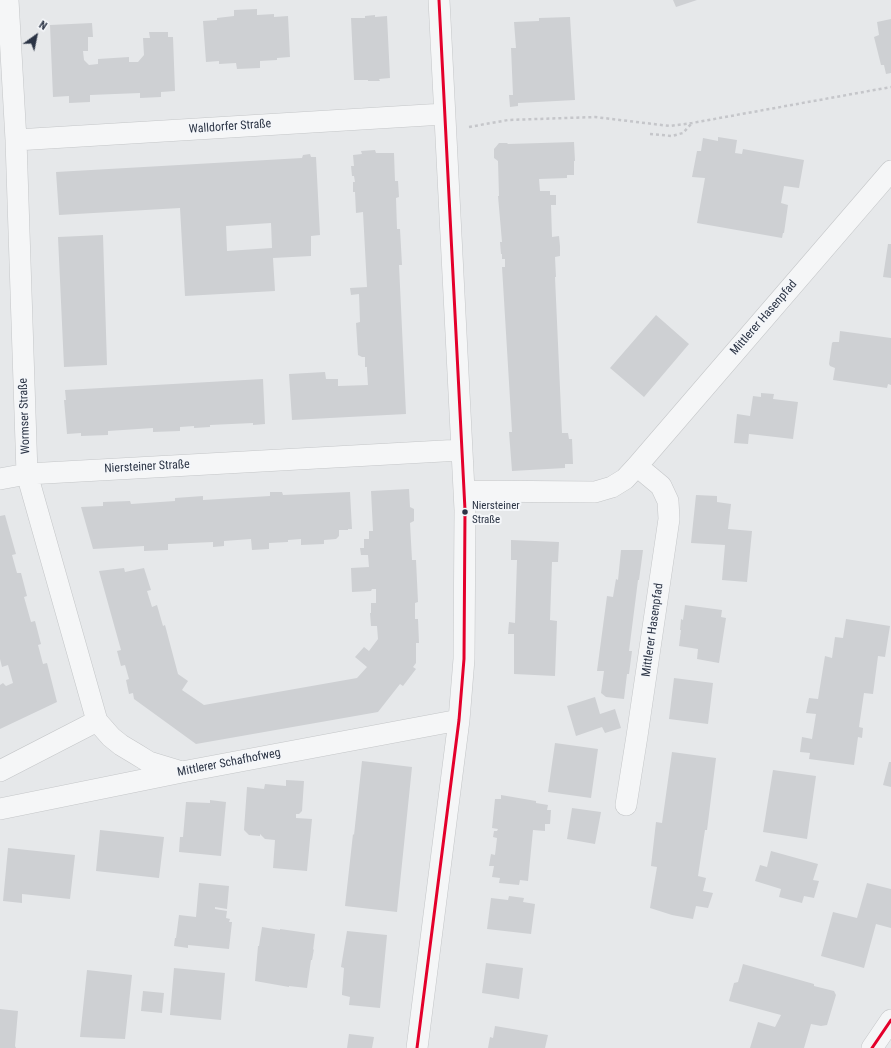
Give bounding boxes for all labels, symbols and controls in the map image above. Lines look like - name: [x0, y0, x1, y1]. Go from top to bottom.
- north arrow: [16, 16, 56, 56]
- text: N: [36, 18, 49, 33]
- street label: Walldorfer Straße: [188, 117, 272, 137]
- street label: Mittlerer Hasenpfad: [728, 278, 800, 358]
- street label: Wormser Straße: [16, 378, 34, 454]
- street label: Niersteiner Straße: [104, 458, 190, 476]
- place label: Niersteiner Straße: [472, 499, 520, 525]
- marker: Niersteiner Straße: [460, 507, 470, 517]
- street label: Mittlerer Hasenpfad: [639, 582, 667, 678]
- street label: Mittlerer Schafhofweg: [176, 746, 282, 780]

